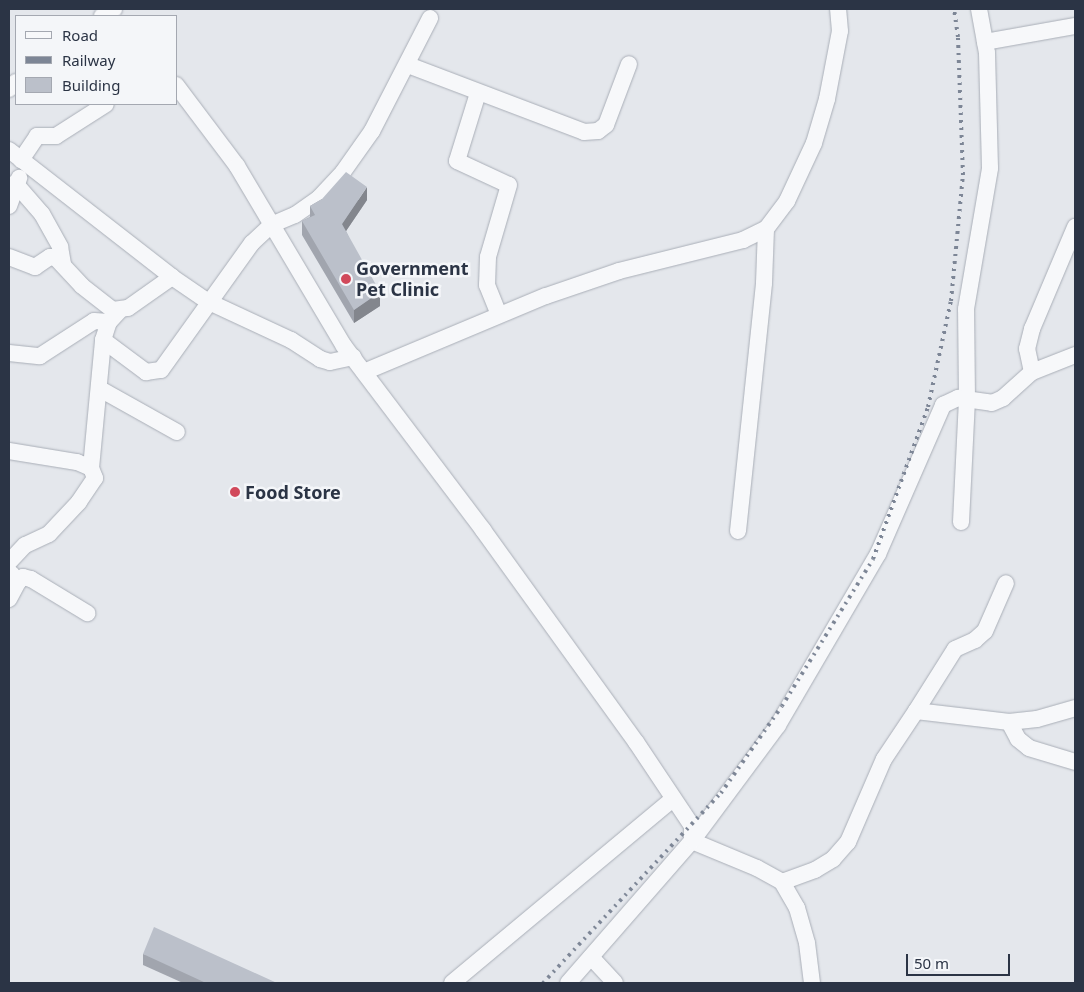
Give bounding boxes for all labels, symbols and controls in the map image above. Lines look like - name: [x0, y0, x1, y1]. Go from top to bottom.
- legend: [15, 15, 178, 105]
- text: Road: [62, 25, 98, 45]
- text: Railway: [62, 50, 115, 70]
- text: Building: [62, 75, 120, 95]
- place label: Government Pet Clinic: [356, 258, 468, 300]
- marker: Government Pet Clinic: [340, 273, 352, 285]
- place label: Food Store: [245, 481, 341, 503]
- marker: Food Store: [229, 486, 241, 498]
- scale bar: [909, 944, 1013, 976]
- text: 50 m: [914, 953, 949, 973]

